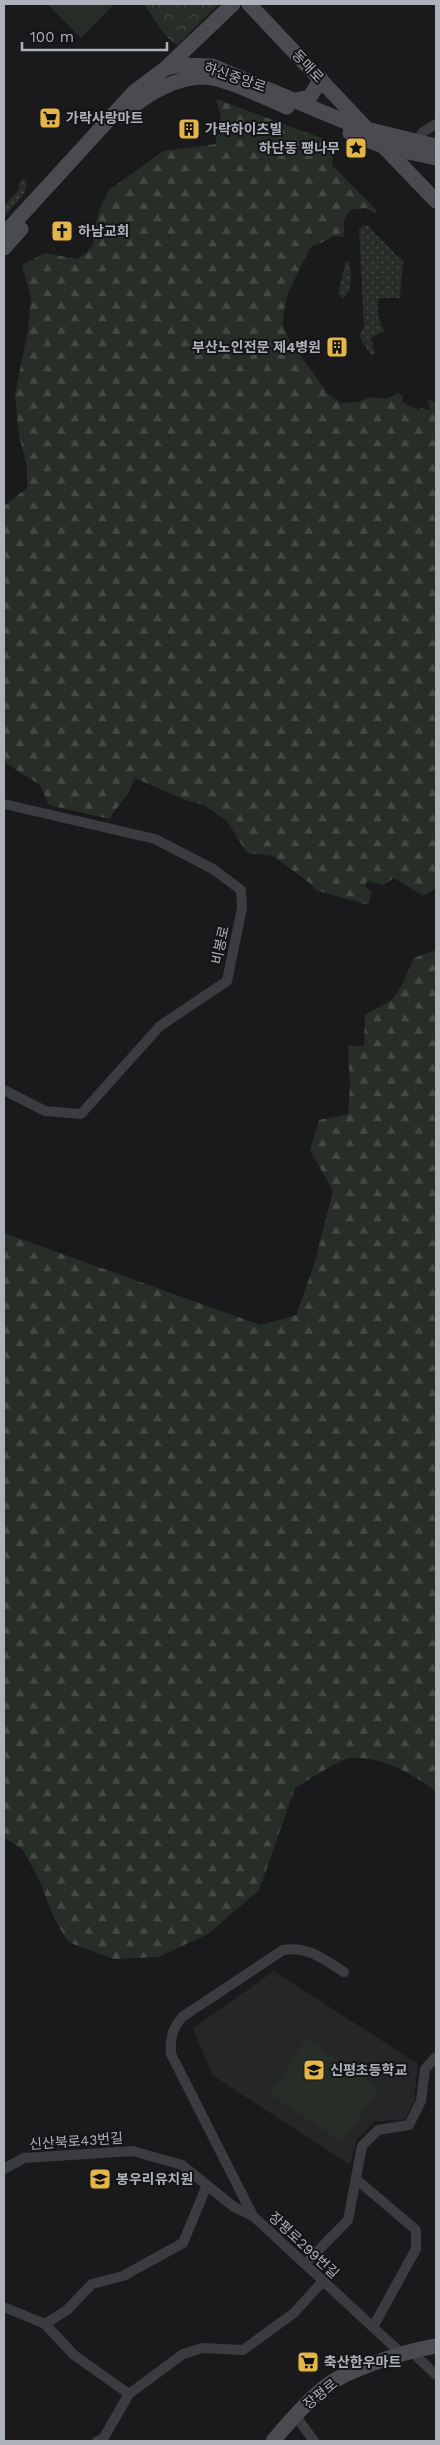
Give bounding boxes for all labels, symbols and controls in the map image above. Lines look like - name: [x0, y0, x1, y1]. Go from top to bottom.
- scale bar: [22, 20, 168, 52]
- text: 100 m: [30, 28, 74, 46]
- street label: 동매로: [289, 46, 327, 86]
- street label: 하신중앙로: [202, 59, 268, 95]
- supermarket icon: 가락사랑마트: [38, 106, 62, 130]
- place label: 가락사랑마트: [66, 110, 143, 126]
- building icon: 가락하이츠빌: [177, 117, 201, 141]
- place label: 가락하이츠빌: [205, 121, 282, 137]
- place icon: 하단동 팽나무: [344, 136, 368, 160]
- place label: 하단동 팽나무: [259, 140, 340, 156]
- church icon: 하남교회: [50, 219, 74, 243]
- place label: 하남교회: [78, 223, 130, 239]
- building icon: 부산노인전문 제4병원: [325, 335, 349, 359]
- place label: 부산노인전문 제4병원: [192, 339, 321, 355]
- street label: 비봉로: [208, 924, 232, 966]
- school or university icon: 신평초등학교: [302, 2058, 326, 2082]
- place label: 신평초등학교: [330, 2062, 407, 2078]
- street label: 신산북로43번길: [29, 2130, 123, 2152]
- school or university icon: 봉우리유치원: [88, 2167, 112, 2191]
- place label: 봉우리유치원: [116, 2171, 193, 2187]
- street label: 장평로299번길: [266, 2209, 342, 2281]
- supermarket icon: 축산한우마트: [296, 2350, 320, 2374]
- place label: 축산한우마트: [324, 2354, 401, 2370]
- street label: 장평로: [300, 2376, 340, 2412]

